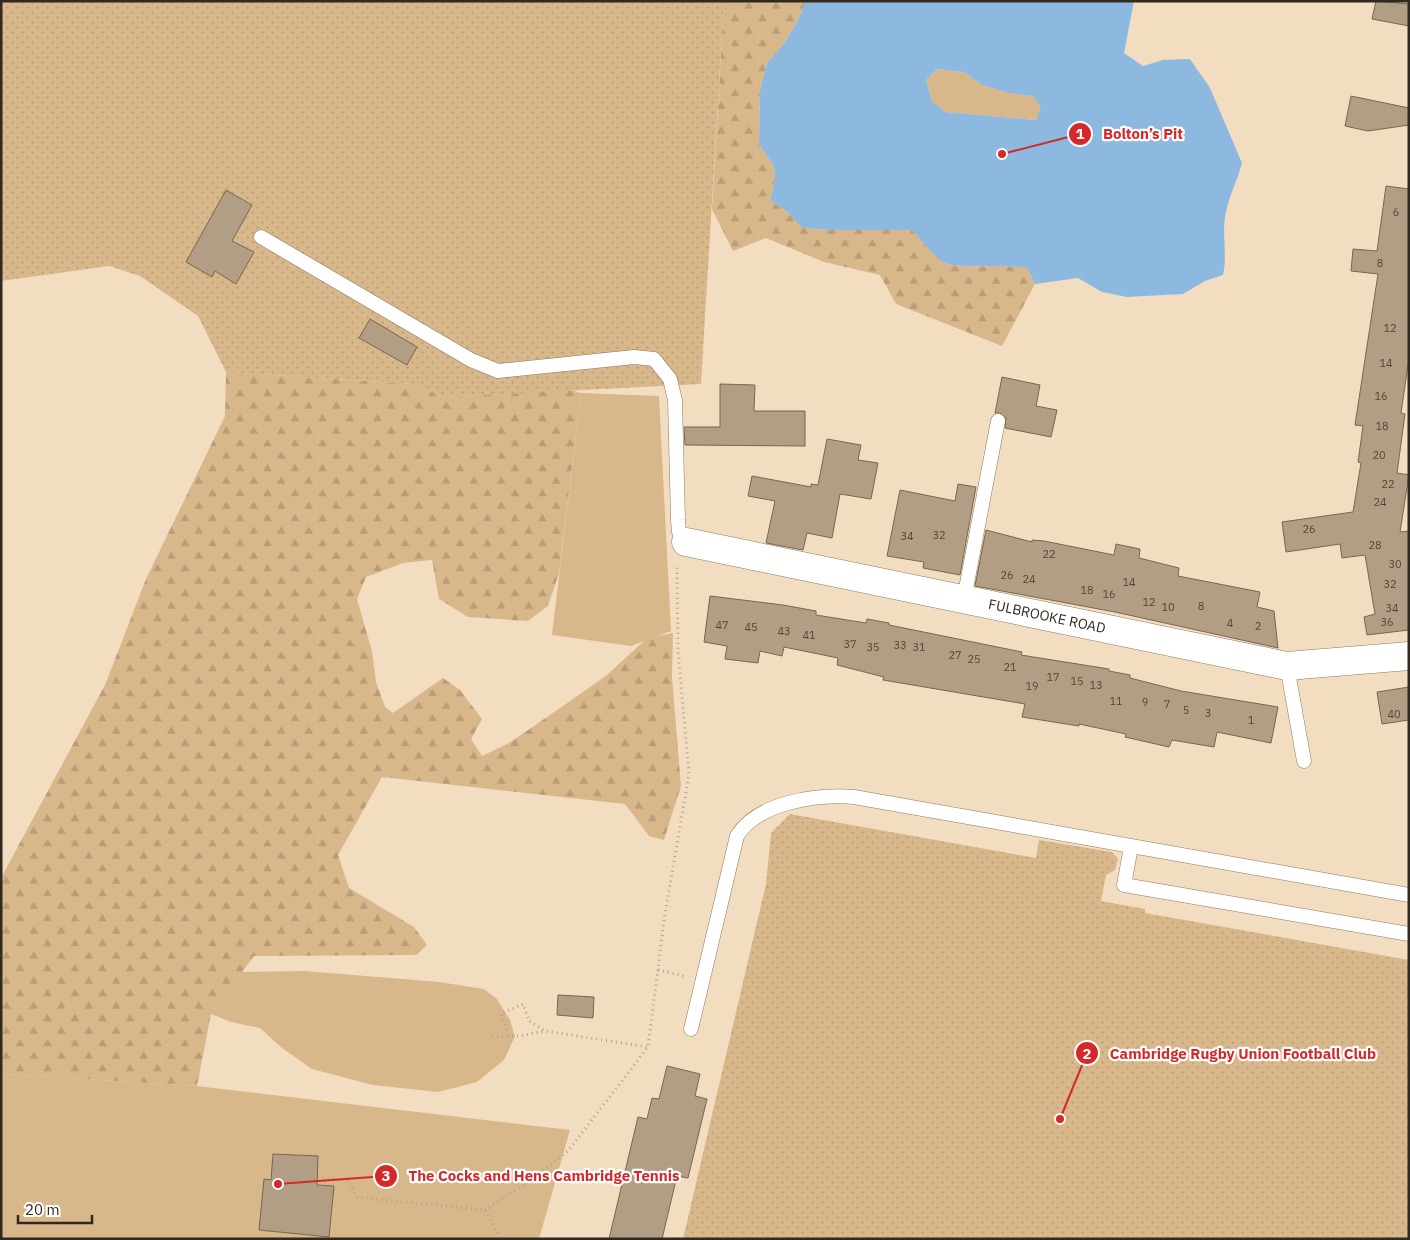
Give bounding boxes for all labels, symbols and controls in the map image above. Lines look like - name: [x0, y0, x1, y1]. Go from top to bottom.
- callout: Bolton’s Pit: [1067, 119, 1193, 149]
- text: 1: [1075, 124, 1085, 143]
- text: Bolton’s Pit: [1103, 124, 1183, 143]
- house number: 6: [1393, 205, 1399, 219]
- house number: 8: [1377, 256, 1383, 270]
- house number: 12: [1383, 321, 1397, 335]
- house number: 14: [1379, 356, 1393, 370]
- house number: 16: [1374, 389, 1388, 403]
- house number: 18: [1375, 419, 1389, 433]
- house number: 20: [1372, 448, 1386, 462]
- house number: 22: [1381, 477, 1395, 491]
- house number: 24: [1373, 495, 1387, 509]
- house number: 26: [1302, 522, 1316, 536]
- house number: 32: [932, 528, 946, 542]
- house number: 34: [900, 529, 914, 543]
- house number: 28: [1368, 538, 1382, 552]
- house number: 22: [1042, 547, 1056, 561]
- house number: 30: [1388, 557, 1402, 571]
- house number: 26: [1000, 568, 1014, 582]
- house number: 24: [1022, 572, 1036, 586]
- house number: 14: [1122, 575, 1136, 589]
- house number: 32: [1383, 577, 1397, 591]
- house number: 18: [1080, 583, 1094, 597]
- house number: 16: [1102, 587, 1116, 601]
- street label: FULBROOKE ROAD: [987, 595, 1107, 637]
- house number: 12: [1142, 595, 1156, 609]
- house number: 8: [1198, 599, 1204, 613]
- house number: 10: [1161, 600, 1175, 614]
- house number: 34: [1385, 601, 1399, 615]
- house number: 36: [1380, 615, 1394, 629]
- house number: 4: [1227, 616, 1234, 630]
- house number: 47: [715, 618, 729, 632]
- house number: 2: [1255, 619, 1261, 633]
- house number: 45: [744, 620, 758, 634]
- house number: 43: [777, 624, 791, 638]
- house number: 41: [802, 628, 816, 642]
- house number: 37: [843, 637, 857, 651]
- house number: 33: [893, 638, 907, 652]
- house number: 35: [866, 640, 880, 654]
- house number: 31: [912, 640, 926, 654]
- house number: 27: [948, 648, 962, 662]
- house number: 25: [967, 652, 981, 666]
- house number: 21: [1003, 660, 1017, 674]
- house number: 17: [1046, 670, 1060, 684]
- house number: 15: [1070, 674, 1084, 688]
- house number: 13: [1089, 678, 1103, 692]
- house number: 19: [1025, 679, 1039, 693]
- house number: 11: [1109, 694, 1123, 708]
- house number: 9: [1142, 695, 1148, 709]
- house number: 7: [1164, 697, 1170, 711]
- house number: 5: [1183, 703, 1189, 717]
- house number: 3: [1205, 706, 1211, 720]
- house number: 40: [1387, 707, 1401, 721]
- house number: 1: [1248, 713, 1255, 727]
- callout: Cambridge Rugby Union Football Club: [1075, 1038, 1386, 1068]
- text: 2: [1082, 1044, 1092, 1063]
- text: Cambridge Rugby Union Football Club: [1110, 1044, 1376, 1063]
- callout: The Cocks and Hens Cambridge Tennis: [374, 1161, 690, 1191]
- text: 3: [381, 1166, 391, 1185]
- text: The Cocks and Hens Cambridge Tennis: [408, 1166, 680, 1185]
- scale bar: [18, 1192, 91, 1224]
- text: 20 m: [25, 1200, 60, 1219]

